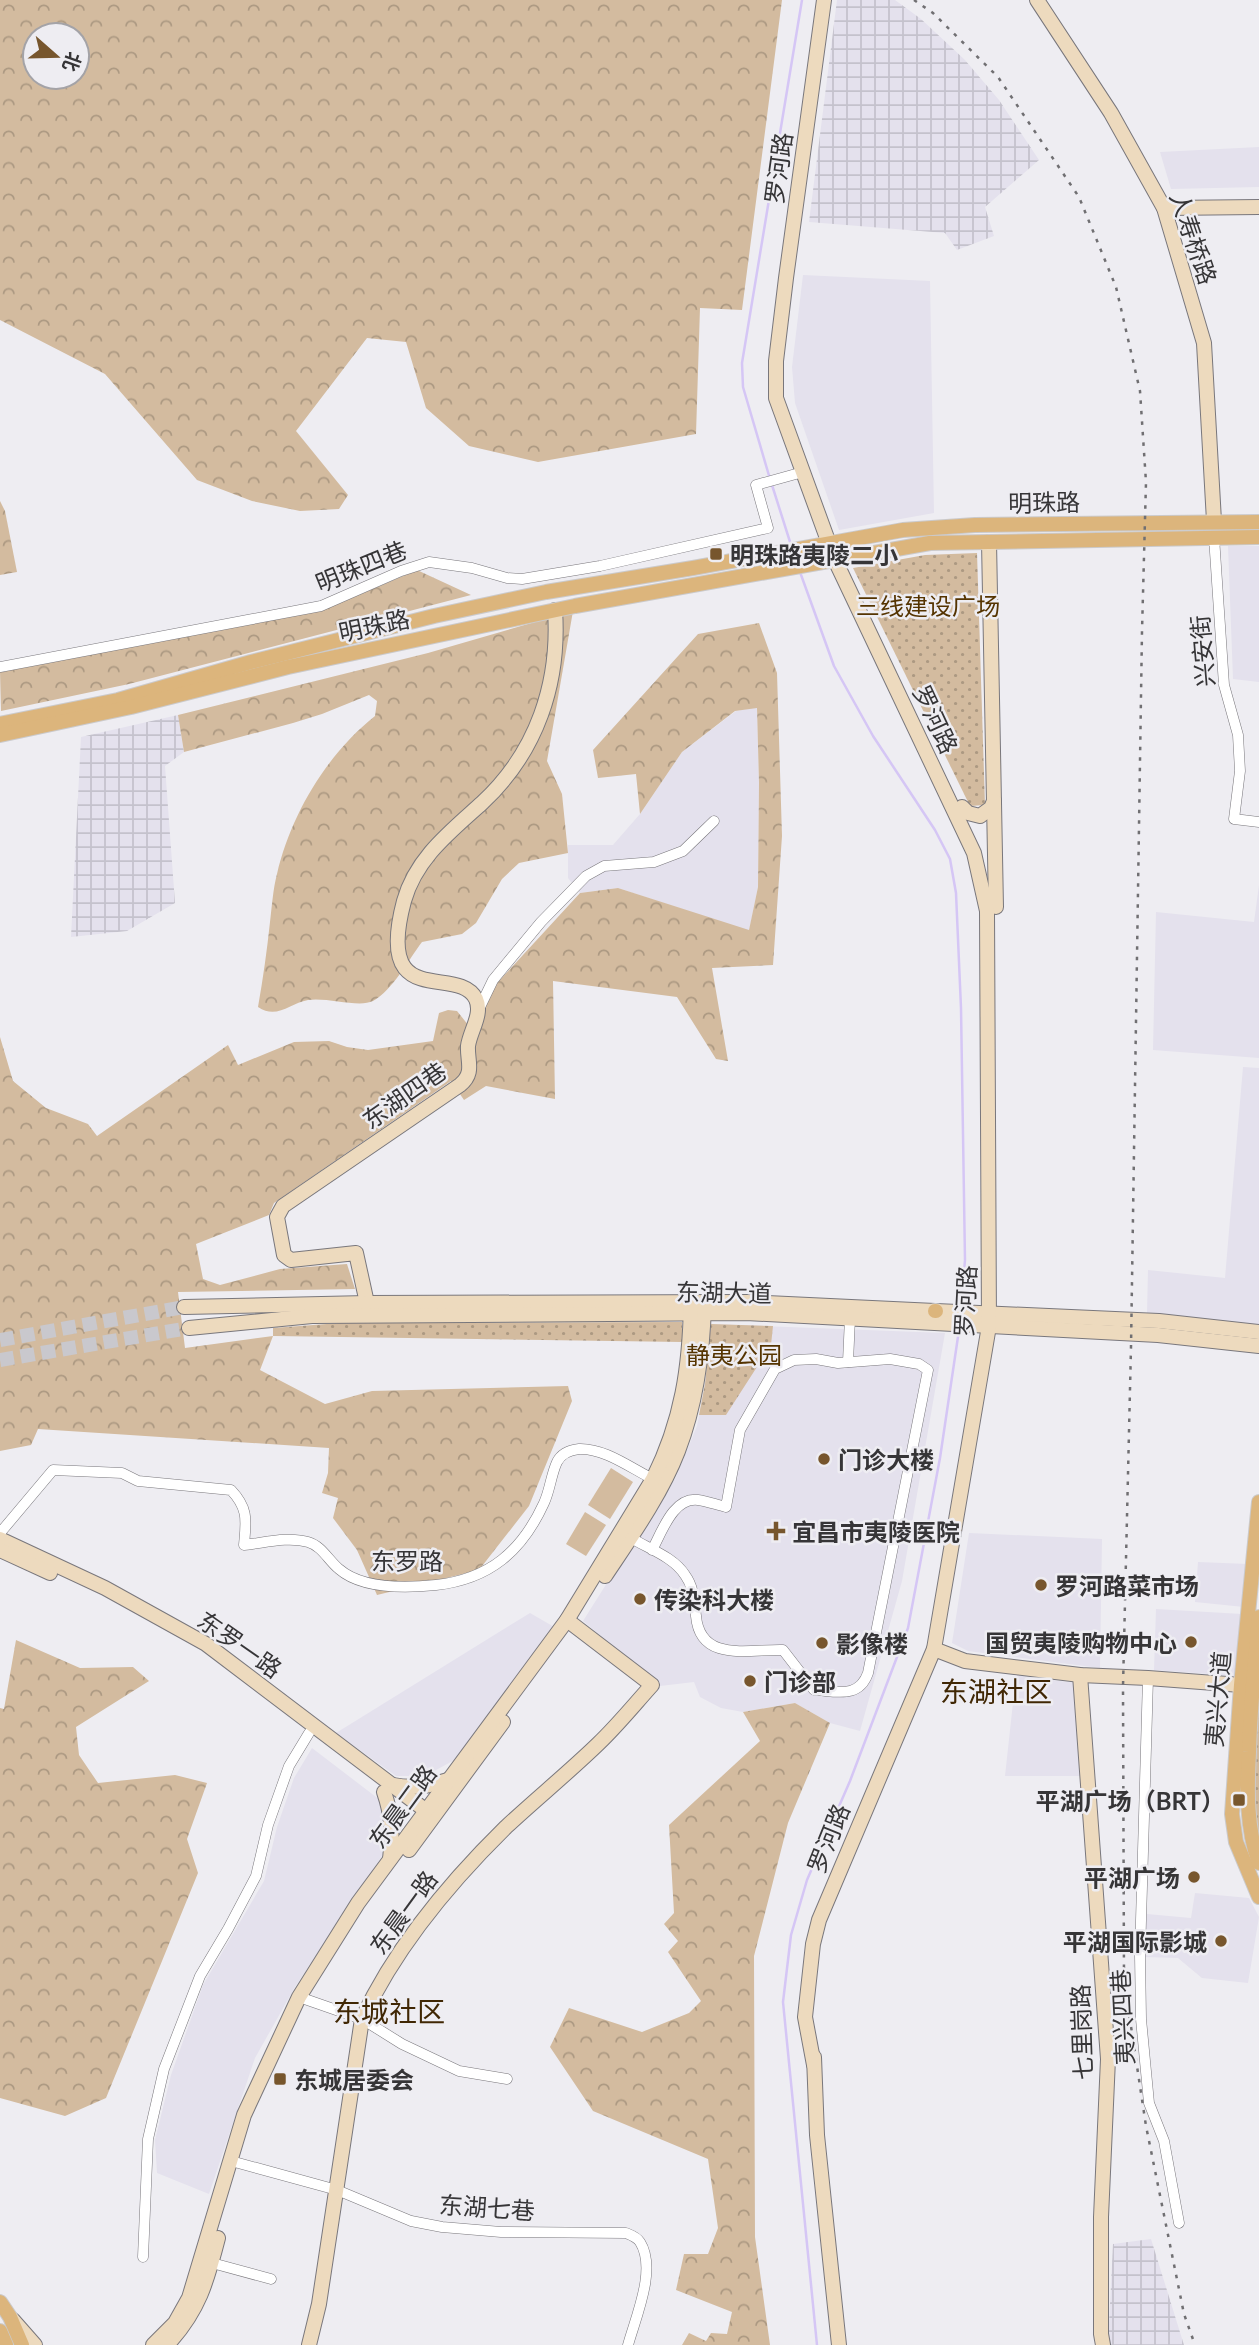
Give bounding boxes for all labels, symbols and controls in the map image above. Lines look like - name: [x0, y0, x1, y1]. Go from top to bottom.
- north arrow: [21, 21, 91, 91]
- text: 北: [58, 49, 87, 75]
- street label: 罗河路: [759, 130, 797, 206]
- street label: 人寿桥路: [1165, 188, 1223, 288]
- street label: 明珠路: [1008, 487, 1080, 517]
- street label: 明珠四巷: [311, 535, 411, 597]
- place label: 明珠路夷陵二小: [730, 540, 898, 569]
- marker: 明珠路夷陵二小: [708, 546, 724, 562]
- park label: 三线建设广场: [856, 591, 1000, 620]
- street label: 明珠路: [336, 603, 412, 647]
- street label: 兴安街: [1184, 614, 1220, 688]
- street label: 罗河路: [908, 680, 964, 758]
- street label: 东湖四巷: [356, 1056, 452, 1134]
- street label: 罗河路: [949, 1264, 981, 1338]
- street label: 东湖大道: [676, 1277, 772, 1307]
- park label: 静夷公园: [686, 1340, 782, 1369]
- place label: 门诊大楼: [838, 1445, 934, 1474]
- marker: 门诊大楼: [816, 1451, 832, 1467]
- place label: 宜昌市夷陵医院: [792, 1517, 960, 1546]
- marker: 宜昌市夷陵医院: [766, 1521, 786, 1541]
- street label: 东罗路: [371, 1546, 443, 1575]
- place label: 罗河路菜市场: [1055, 1571, 1199, 1600]
- marker: 罗河路菜市场: [1033, 1577, 1049, 1593]
- place label: 传染科大楼: [654, 1585, 774, 1614]
- marker: 传染科大楼: [632, 1591, 648, 1607]
- street label: 东罗一路: [192, 1605, 288, 1683]
- place label: 国贸夷陵购物中心: [985, 1628, 1177, 1657]
- place label: 影像楼: [836, 1629, 908, 1658]
- marker: 国贸夷陵购物中心: [1183, 1634, 1199, 1650]
- marker: 影像楼: [814, 1635, 830, 1651]
- street label: 夷兴大道: [1198, 1650, 1236, 1748]
- place label: 门诊部: [764, 1667, 836, 1696]
- marker: 门诊部: [742, 1673, 758, 1689]
- district label: 东湖社区: [940, 1674, 1052, 1708]
- street label: 东晨二路: [362, 1759, 442, 1853]
- place label: 平湖广场（BRT）: [1036, 1786, 1225, 1815]
- marker: 平湖广场（BRT）: [1231, 1792, 1247, 1808]
- street label: 罗河路: [801, 1799, 855, 1877]
- place label: 平湖广场: [1084, 1863, 1180, 1892]
- street label: 东晨一路: [363, 1865, 443, 1959]
- marker: 平湖广场: [1186, 1869, 1202, 1885]
- place label: 平湖国际影城: [1063, 1927, 1207, 1956]
- marker: 平湖国际影城: [1213, 1933, 1229, 1949]
- street label: 夷兴四巷: [1105, 1968, 1139, 2066]
- street label: 七里岗路: [1065, 1984, 1097, 2080]
- district label: 东城社区: [333, 1994, 445, 2028]
- place label: 东城居委会: [294, 2065, 414, 2094]
- marker: 东城居委会: [272, 2071, 288, 2087]
- street label: 东湖七巷: [438, 2189, 536, 2225]

